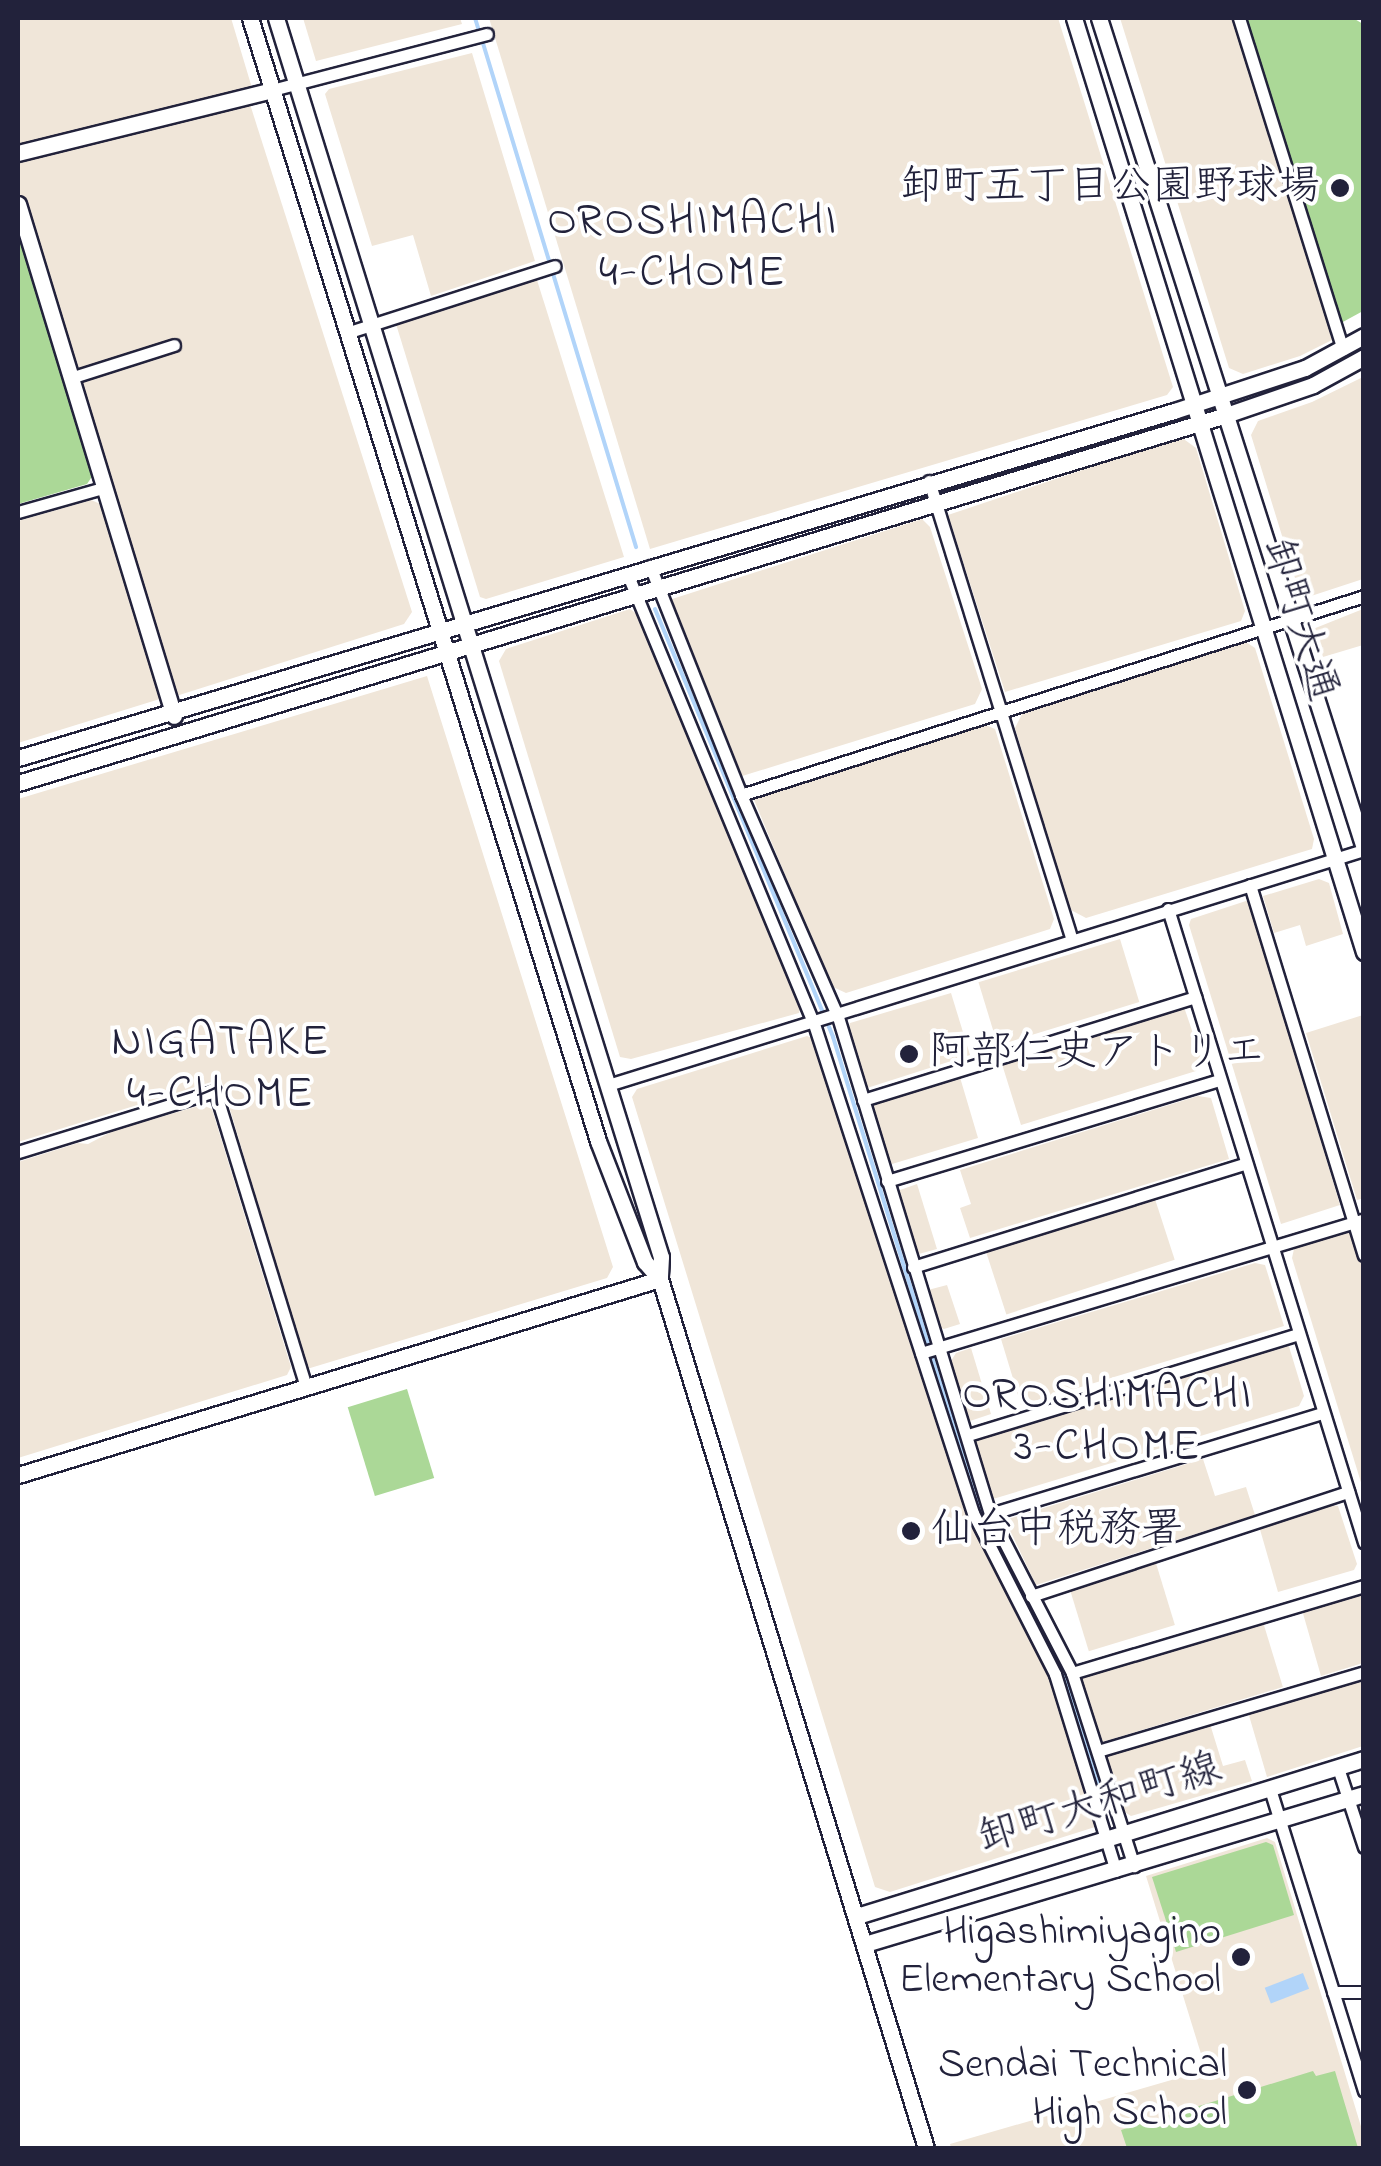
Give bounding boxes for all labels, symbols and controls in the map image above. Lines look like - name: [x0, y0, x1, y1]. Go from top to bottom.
- place label: 卸町五丁目公園野球場: [900, 163, 1320, 213]
- marker: 卸町五丁目公園野球場: [1329, 177, 1351, 199]
- district label: OROSHIMACHI 4-CHOME: [547, 196, 839, 302]
- street label: 卸町大通: [1249, 532, 1347, 708]
- district label: NIGATAKE 4-CHOME: [111, 1017, 331, 1123]
- place label: 阿部仁史アトリエ: [929, 1029, 1265, 1079]
- marker: 阿部仁史アトリエ: [898, 1043, 920, 1065]
- district label: OROSHIMACHI 3-CHOME: [962, 1370, 1254, 1476]
- place label: 仙台中税務署: [931, 1506, 1183, 1556]
- marker: 仙台中税務署: [900, 1520, 922, 1542]
- street label: 卸町大和町線: [972, 1744, 1228, 1866]
- place label: Higashimiyagino Elementary School: [899, 1908, 1221, 2006]
- marker: Higashimiyagino Elementary School: [1230, 1946, 1252, 1968]
- place label: Sendai Technical High School: [938, 2041, 1227, 2140]
- marker: Sendai Technical High School: [1236, 2079, 1258, 2101]

